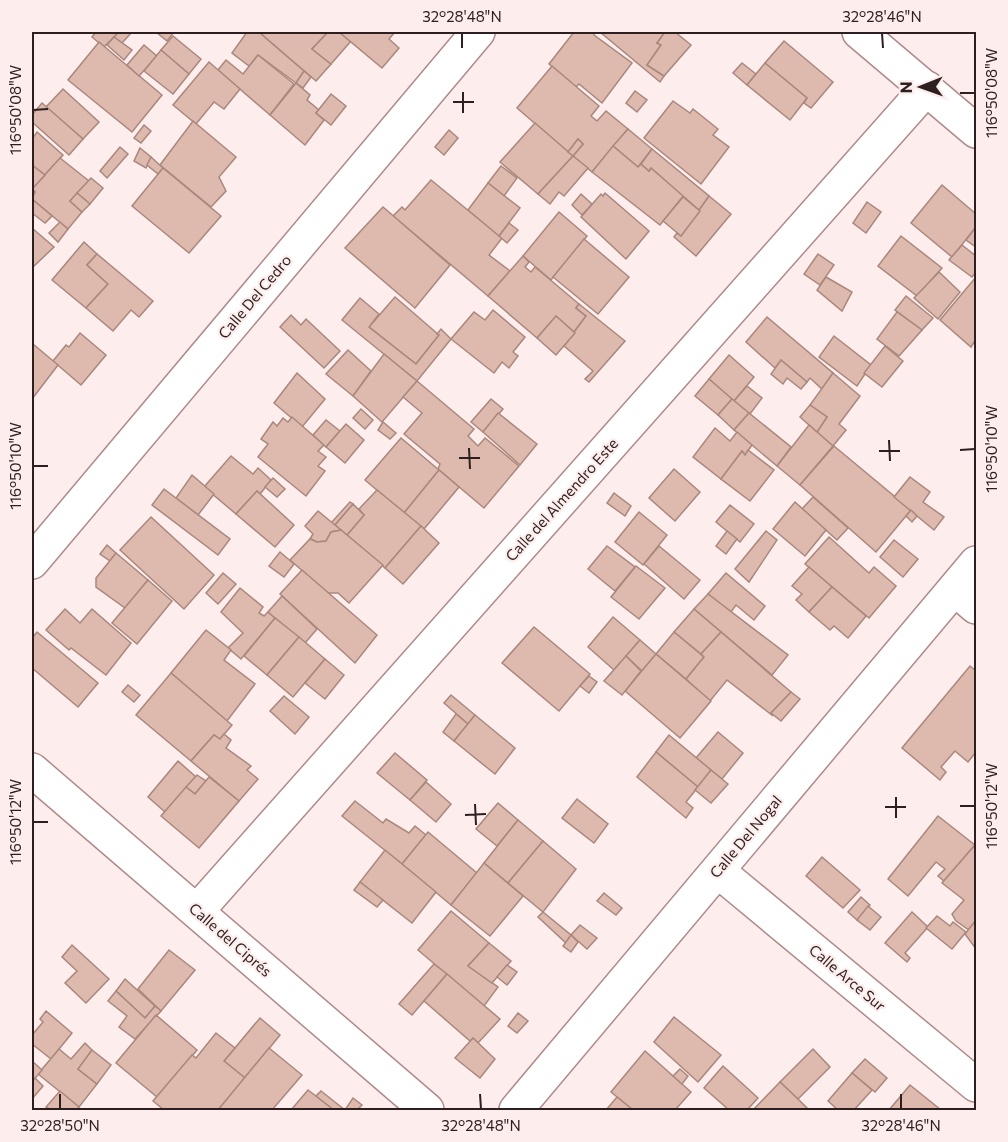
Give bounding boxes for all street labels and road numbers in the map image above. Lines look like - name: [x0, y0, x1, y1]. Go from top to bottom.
- street label: Calle Del Cedro: [214, 251, 294, 342]
- street label: Calle del Almendro Este: [501, 434, 621, 565]
- street label: Calle Del Nogal: [706, 791, 785, 881]
- street label: Calle del Ciprés: [186, 899, 276, 980]
- street label: Calle Arce Sur: [806, 940, 889, 1014]

